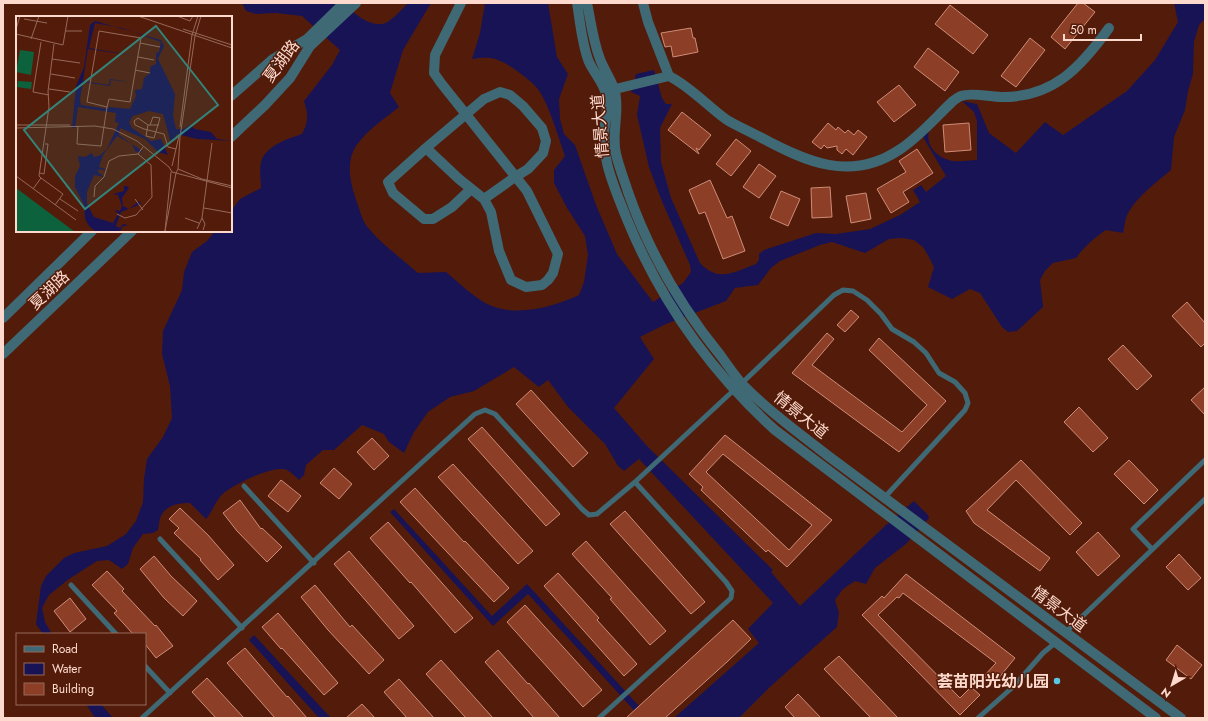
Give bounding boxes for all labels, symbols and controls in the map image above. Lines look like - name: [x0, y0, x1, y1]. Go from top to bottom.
- inset map: [16, 16, 232, 232]
- scale bar: [1064, 16, 1141, 42]
- text: 50 m: [1070, 21, 1097, 39]
- street label: 夏湖路: [257, 35, 305, 87]
- street label: 情景大道: [586, 93, 614, 159]
- street label: 夏湖路: [24, 265, 74, 315]
- street label: 情景大道: [769, 386, 833, 444]
- street label: 情景大道: [1027, 581, 1091, 637]
- legend: [16, 633, 146, 705]
- text: Road: [52, 640, 78, 658]
- text: Water: [52, 660, 83, 678]
- north arrow: [1152, 665, 1192, 705]
- place label: 荟苗阳光幼儿园: [937, 670, 1049, 693]
- marker: 荟苗阳光幼儿园: [1052, 676, 1062, 686]
- text: Building: [52, 680, 94, 698]
- text: N: [1157, 684, 1174, 702]

